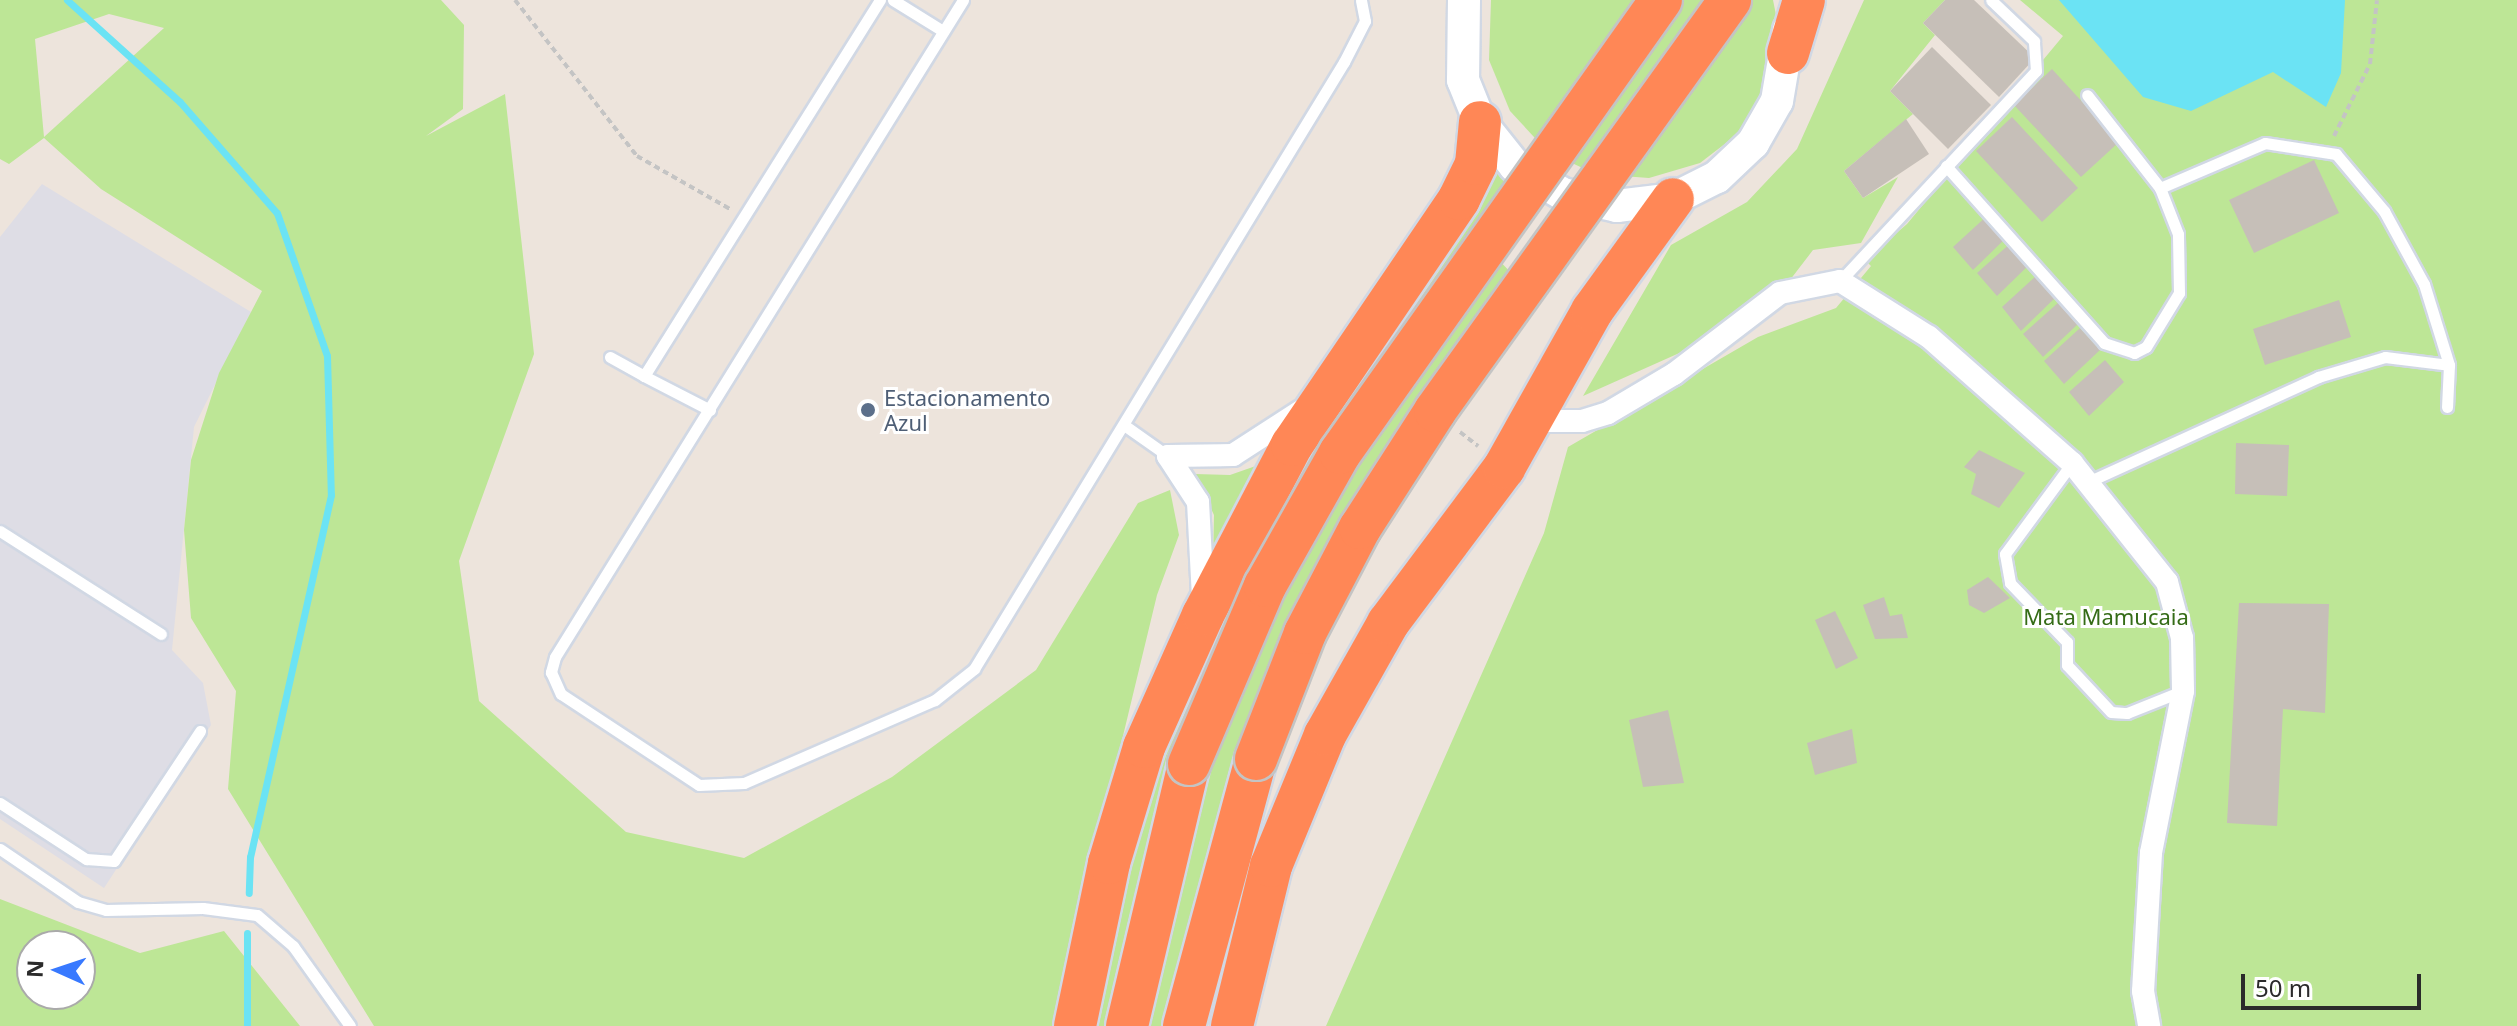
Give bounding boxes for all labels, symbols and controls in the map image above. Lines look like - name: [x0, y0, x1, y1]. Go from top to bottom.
- place label: Estacionamento Azul: [884, 384, 1050, 436]
- marker: Estacionamento Azul: [859, 401, 877, 419]
- park label: Mata Mamucaia: [2023, 604, 2189, 630]
- north arrow: [16, 930, 96, 1010]
- scale bar: [2245, 958, 2425, 1008]
- text: N: [19, 959, 49, 979]
- text: 50 m: [2255, 971, 2311, 1004]

